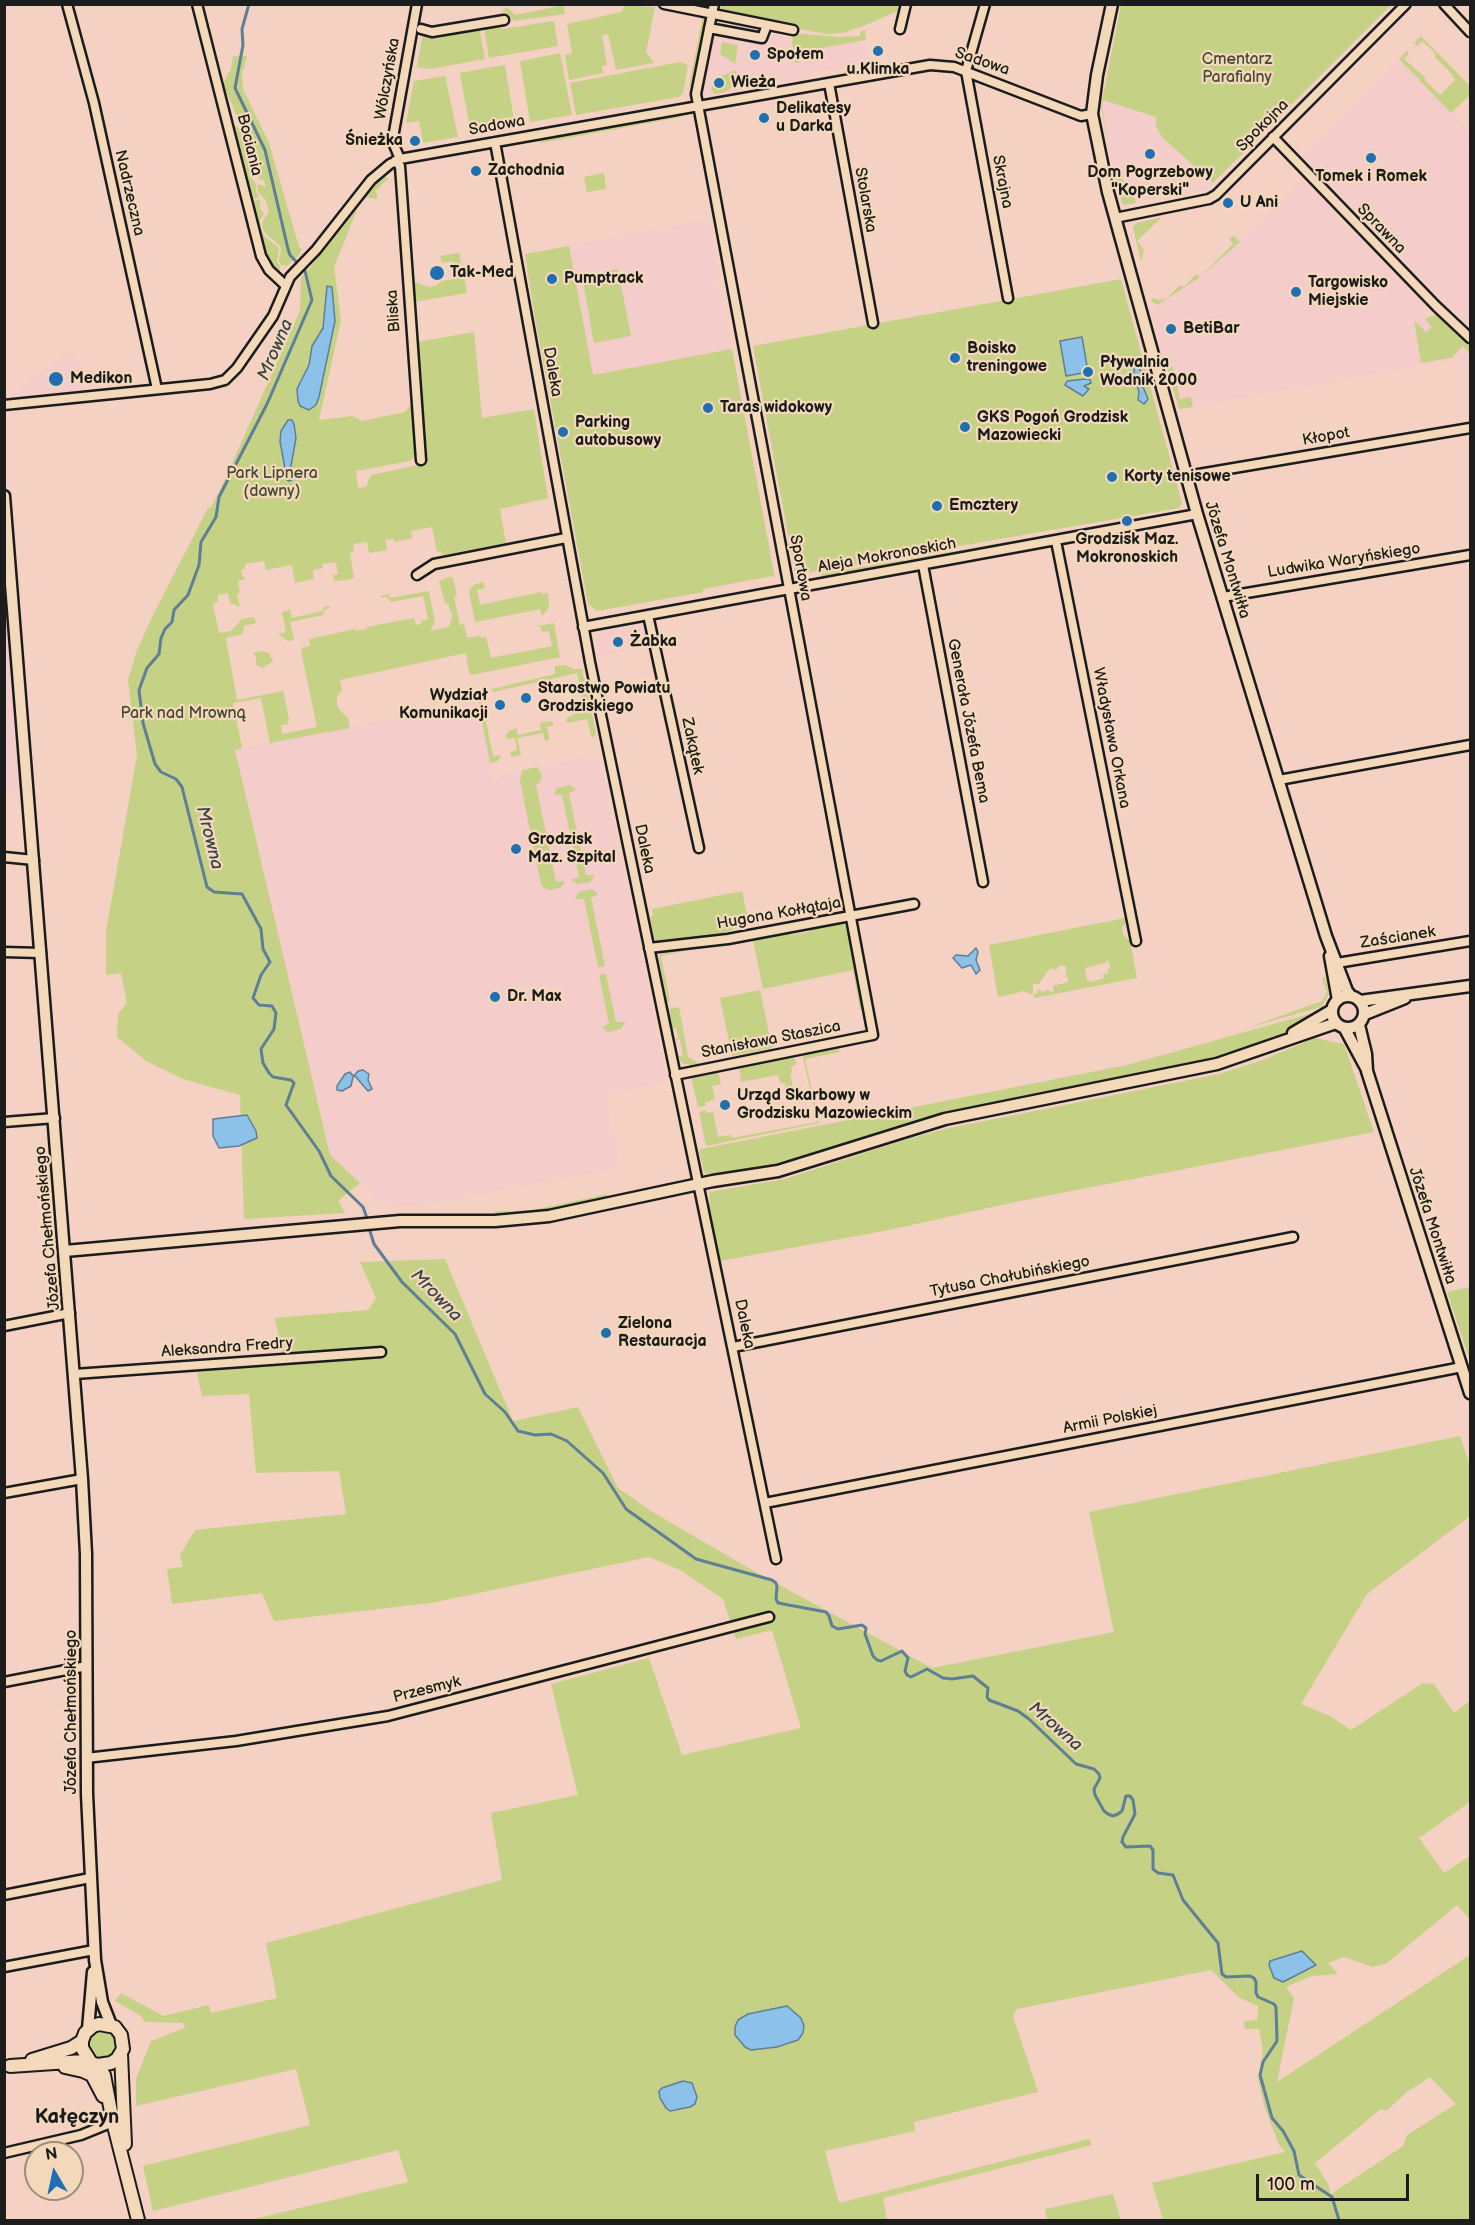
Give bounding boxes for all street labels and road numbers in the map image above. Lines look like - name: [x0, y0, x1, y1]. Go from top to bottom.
- street label: Wólczyńska: [371, 37, 405, 121]
- street label: Sadowa: [952, 44, 1012, 80]
- street label: Spokojna: [1233, 96, 1293, 156]
- street label: Bociania: [232, 112, 266, 178]
- street label: Sadowa: [467, 112, 527, 140]
- street label: Nadrzeczna: [110, 148, 148, 238]
- street label: Skrajna: [987, 154, 1017, 210]
- street label: Stolarska: [850, 166, 880, 234]
- street label: Sprawna: [1352, 200, 1410, 258]
- street label: Bliska: [383, 289, 405, 333]
- street label: Daleka: [538, 346, 566, 398]
- street label: Kłopot: [1301, 423, 1351, 451]
- street label: Józefa Montwiłła: [1200, 499, 1254, 621]
- street label: Sportowa: [785, 533, 815, 603]
- street label: Aleja Mokronoskich: [816, 534, 958, 578]
- street label: Ludwika Waryńskiego: [1266, 539, 1422, 583]
- street label: Generała Józefa Bema: [943, 637, 993, 805]
- street label: Władysława Orkana: [1088, 666, 1134, 810]
- street label: Zakątek: [677, 716, 707, 776]
- street label: Daleka: [629, 823, 659, 875]
- street label: Hugona Kołłątaja: [715, 894, 843, 934]
- street label: Zaścianek: [1359, 923, 1437, 953]
- street label: Stanisława Staszica: [700, 1017, 842, 1063]
- street label: Józefa Chełmońskiego: [31, 1145, 65, 1311]
- street label: Józefa Montwiłła: [1404, 1165, 1460, 1287]
- street label: Tytusa Chałubińskiego: [928, 1252, 1092, 1302]
- street label: Daleka: [729, 1298, 759, 1350]
- street label: Aleksandra Fredry: [160, 1334, 294, 1362]
- street label: Armii Polskiej: [1061, 1401, 1159, 1439]
- street label: Józefa Chełmońskiego: [62, 1630, 82, 1794]
- street label: Przesmyk: [391, 1672, 463, 1708]

